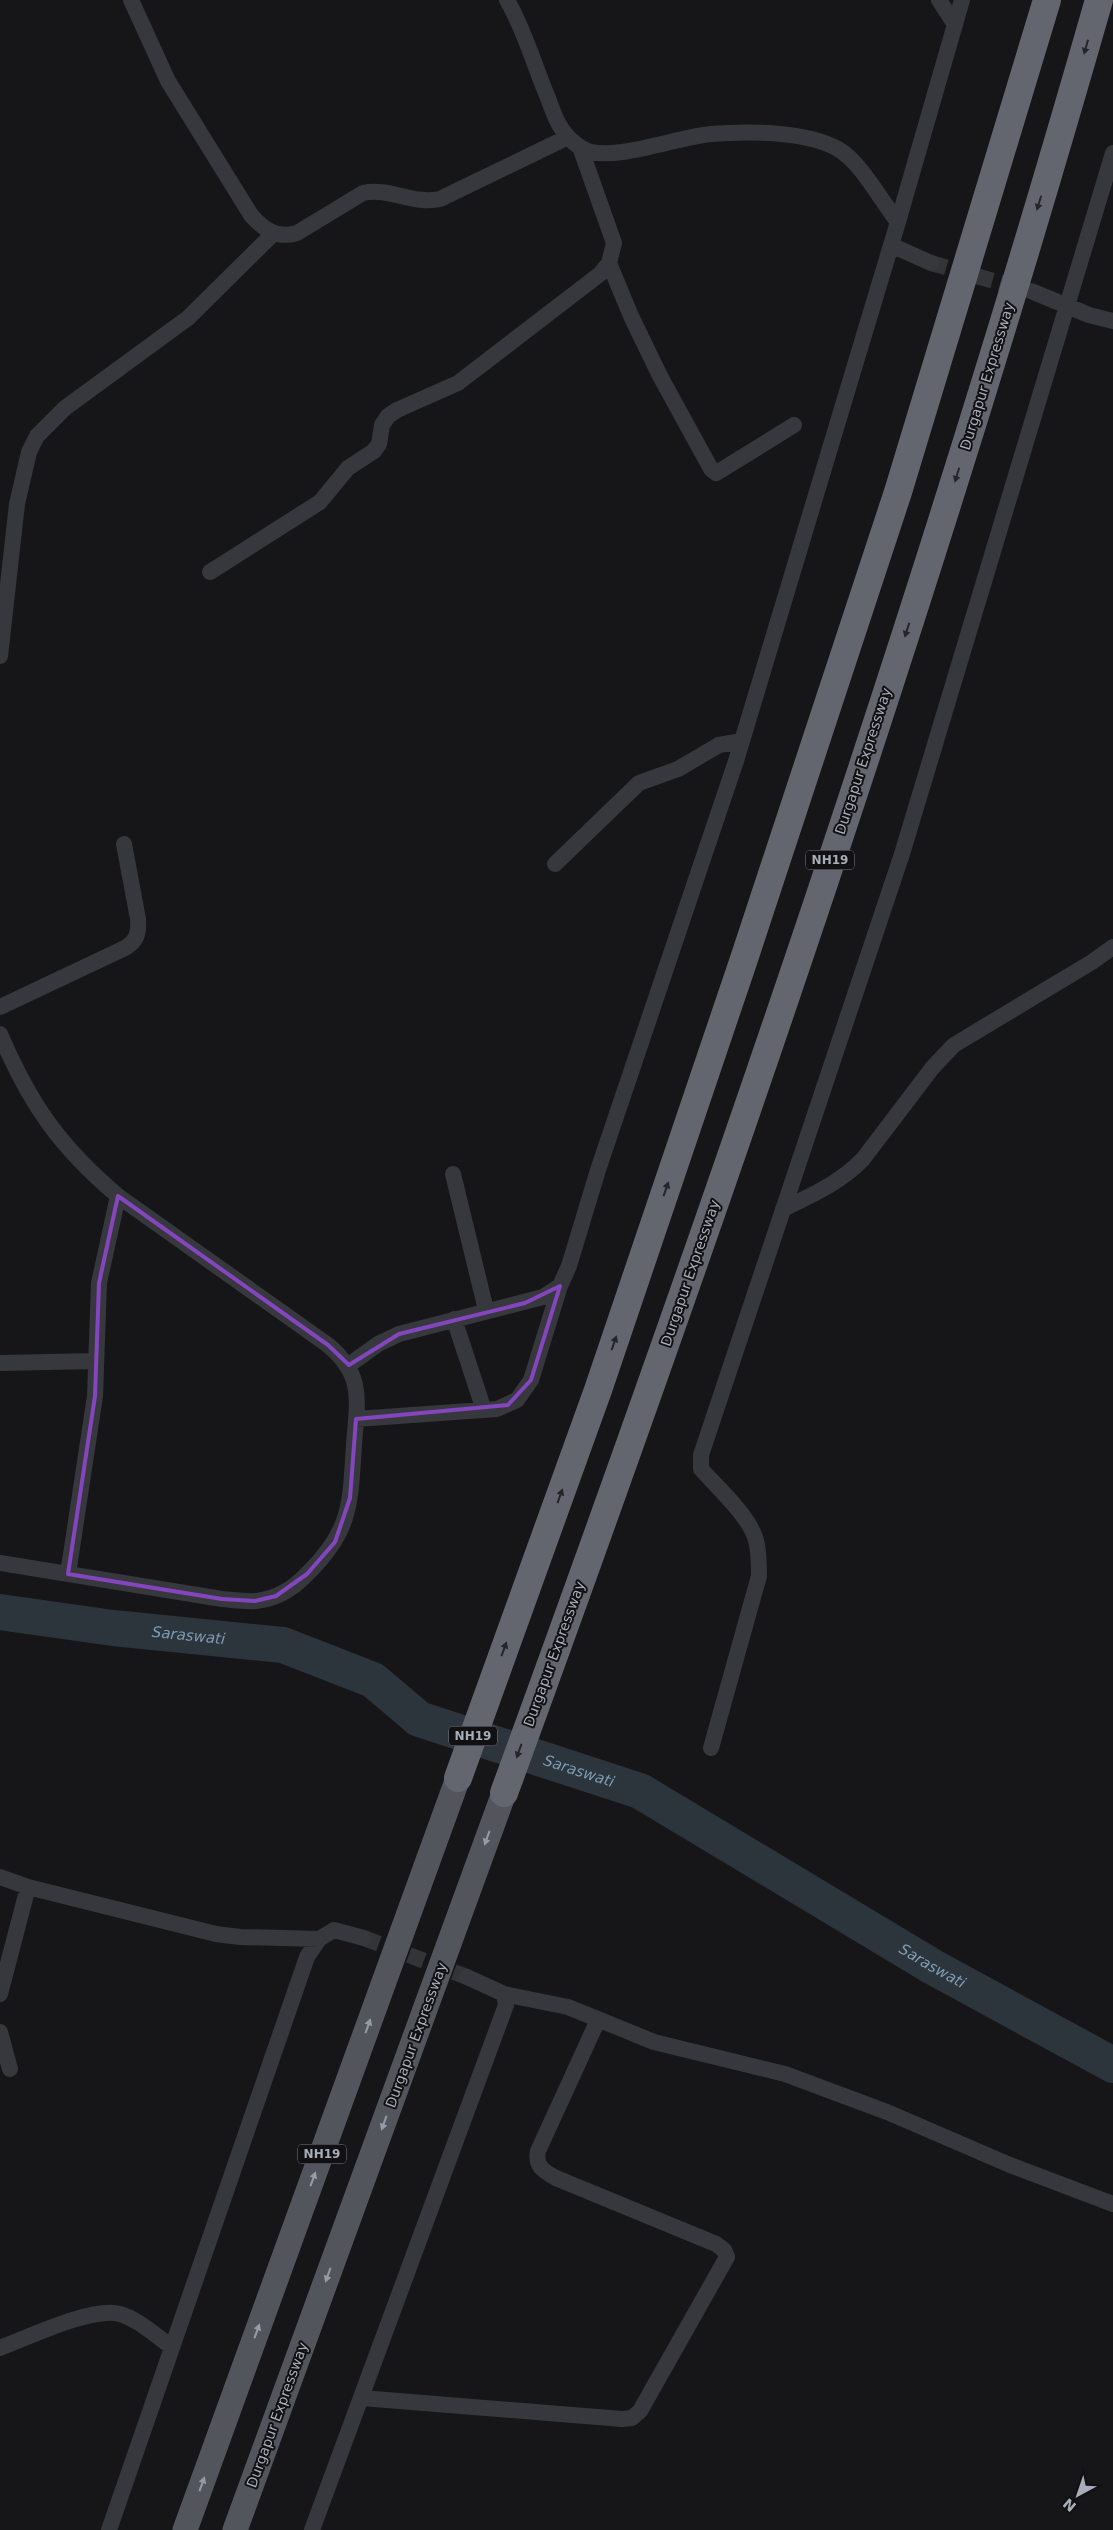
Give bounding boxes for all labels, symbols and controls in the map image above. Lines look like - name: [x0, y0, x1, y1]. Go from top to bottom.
- one-way arrow: [1081, 39, 1089, 54]
- one-way arrow: [1035, 195, 1043, 210]
- street label: Durgapur Expressway: [957, 300, 1017, 452]
- one-way arrow: [952, 468, 960, 483]
- one-way arrow: [903, 623, 911, 638]
- street label: Durgapur Expressway: [832, 685, 894, 837]
- road number: NH19: [806, 850, 854, 870]
- one-way arrow: [663, 1182, 670, 1197]
- street label: Durgapur Expressway: [657, 1198, 723, 1348]
- one-way arrow: [611, 1336, 618, 1351]
- one-way arrow: [557, 1489, 564, 1504]
- street label: Durgapur Expressway: [520, 1579, 588, 1729]
- water label: Saraswati: [151, 1623, 227, 1648]
- one-way arrow: [501, 1642, 508, 1657]
- road number: NH19: [449, 1726, 497, 1745]
- one-way arrow: [515, 1744, 522, 1759]
- water label: Saraswati: [541, 1751, 617, 1791]
- one-way arrow: [483, 1831, 490, 1846]
- water label: Saraswati: [896, 1940, 969, 1992]
- street label: Durgapur Expressway: [382, 1960, 450, 2110]
- one-way arrow: [364, 2018, 372, 2033]
- one-way arrow: [380, 2116, 388, 2131]
- road number: NH19: [298, 2144, 346, 2164]
- one-way arrow: [310, 2171, 317, 2186]
- one-way arrow: [324, 2268, 331, 2283]
- one-way arrow: [254, 2324, 261, 2339]
- street label: Durgapur Expressway: [243, 2340, 311, 2490]
- north arrow: [1053, 2470, 1103, 2520]
- one-way arrow: [198, 2476, 206, 2491]
- text: N: [1060, 2495, 1079, 2515]

